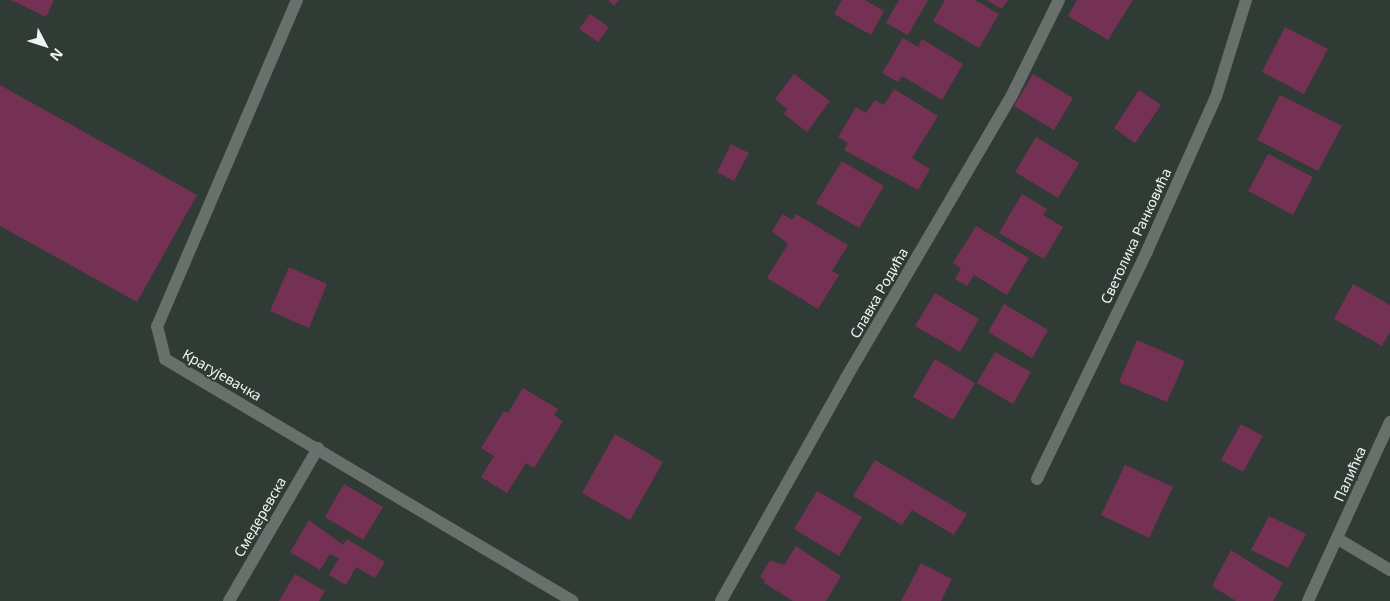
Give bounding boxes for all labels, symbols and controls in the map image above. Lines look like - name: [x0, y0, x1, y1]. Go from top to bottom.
- north arrow: [20, 20, 70, 70]
- text: N: [46, 44, 68, 65]
- street label: Светолика Ранковића: [1097, 166, 1175, 306]
- street label: Славка Родића: [846, 245, 912, 341]
- street label: Крагујевачка: [179, 346, 265, 404]
- street label: Палићка: [1330, 444, 1370, 504]
- street label: Смедеревска: [230, 474, 290, 560]

